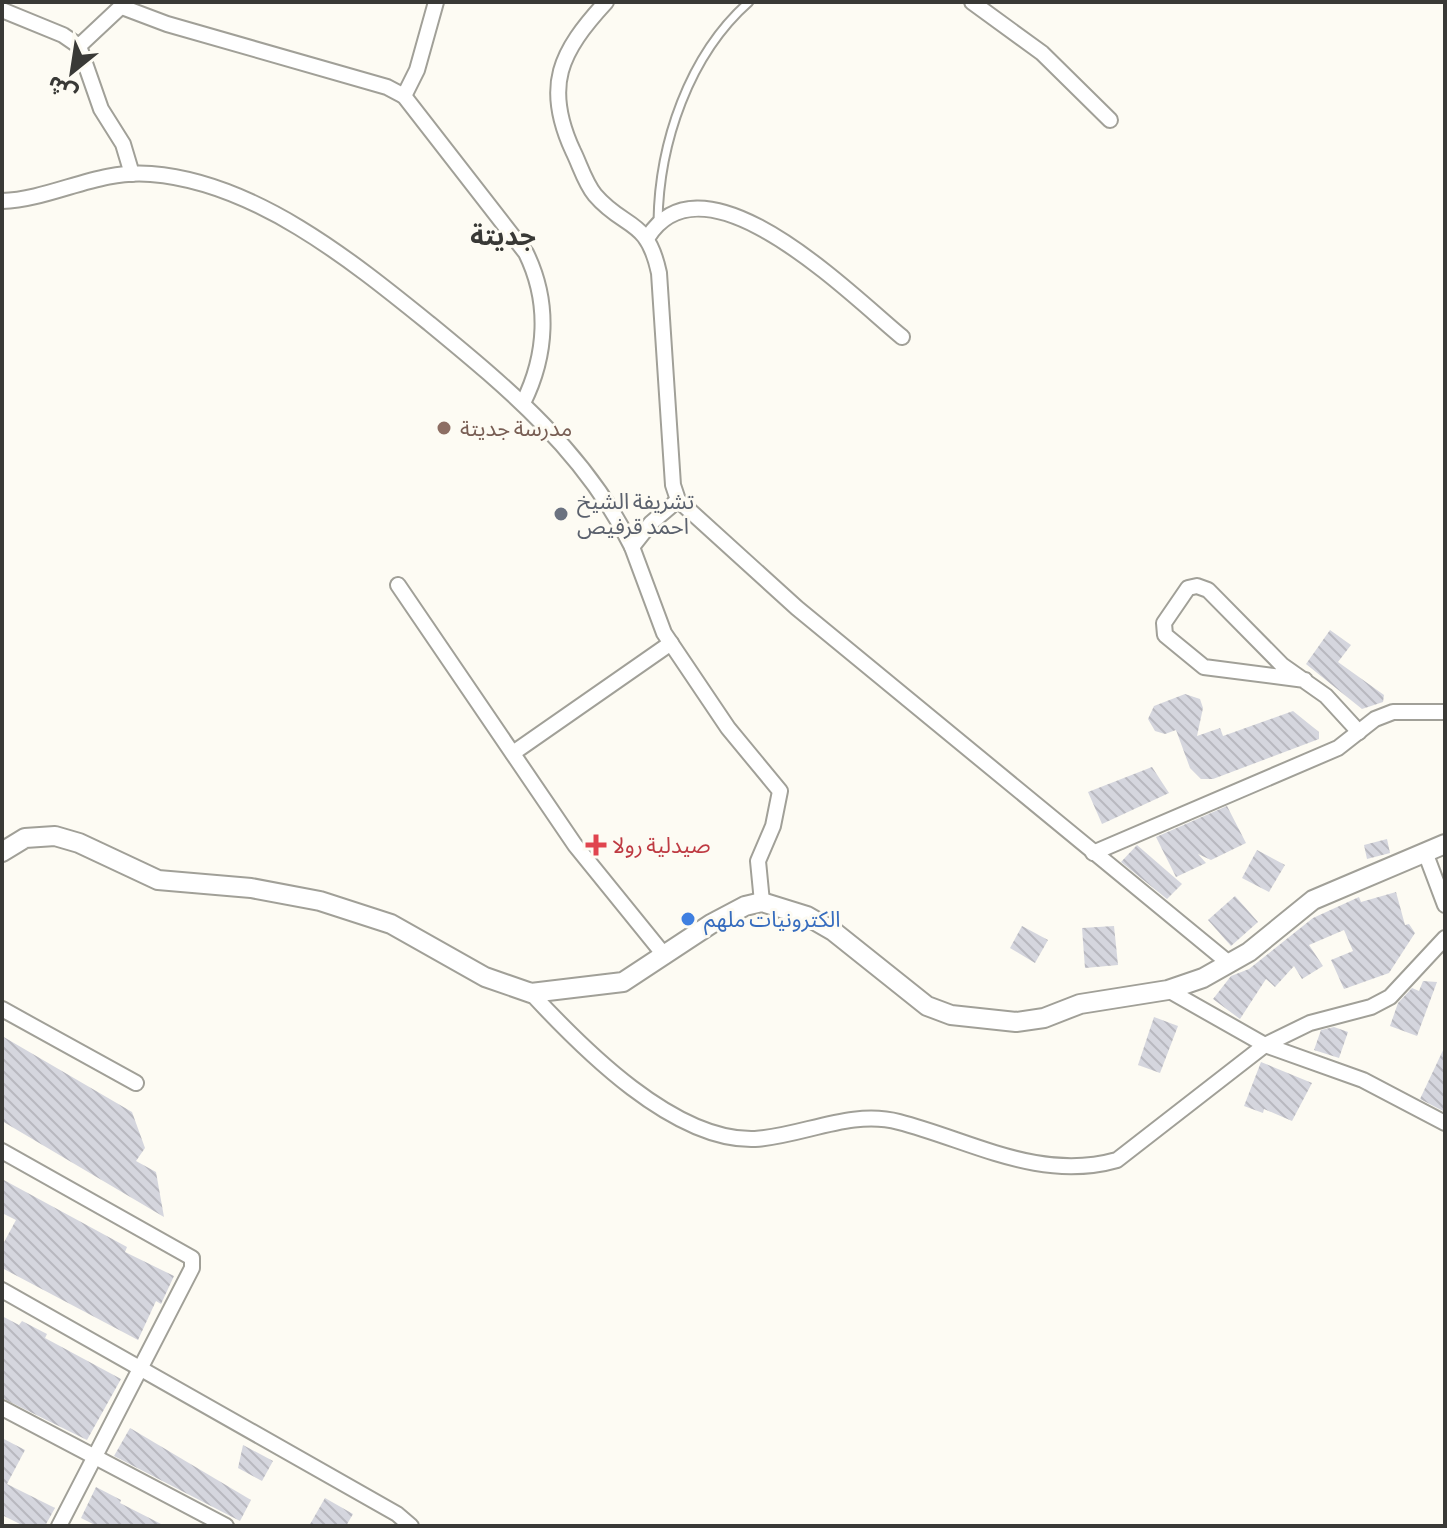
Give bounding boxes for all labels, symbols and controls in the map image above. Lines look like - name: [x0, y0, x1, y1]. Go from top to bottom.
- north arrow: [32, 32, 112, 112]
- text: ش: [44, 71, 82, 106]
- district label: جديتة: [470, 223, 536, 251]
- place label: مدرسة جديتة: [460, 418, 572, 442]
- marker: مدرسة جديتة: [435, 419, 453, 437]
- place label: تشريفة الشيخ احمد قرفيص: [577, 491, 694, 539]
- marker: تشريفة الشيخ احمد قرفيص: [552, 505, 570, 523]
- place label: صيدلية رولا: [612, 835, 711, 859]
- marker: صيدلية رولا: [587, 836, 605, 854]
- place label: الكترونيات ملهم: [704, 909, 841, 936]
- marker: الكترونيات ملهم: [679, 910, 697, 928]

